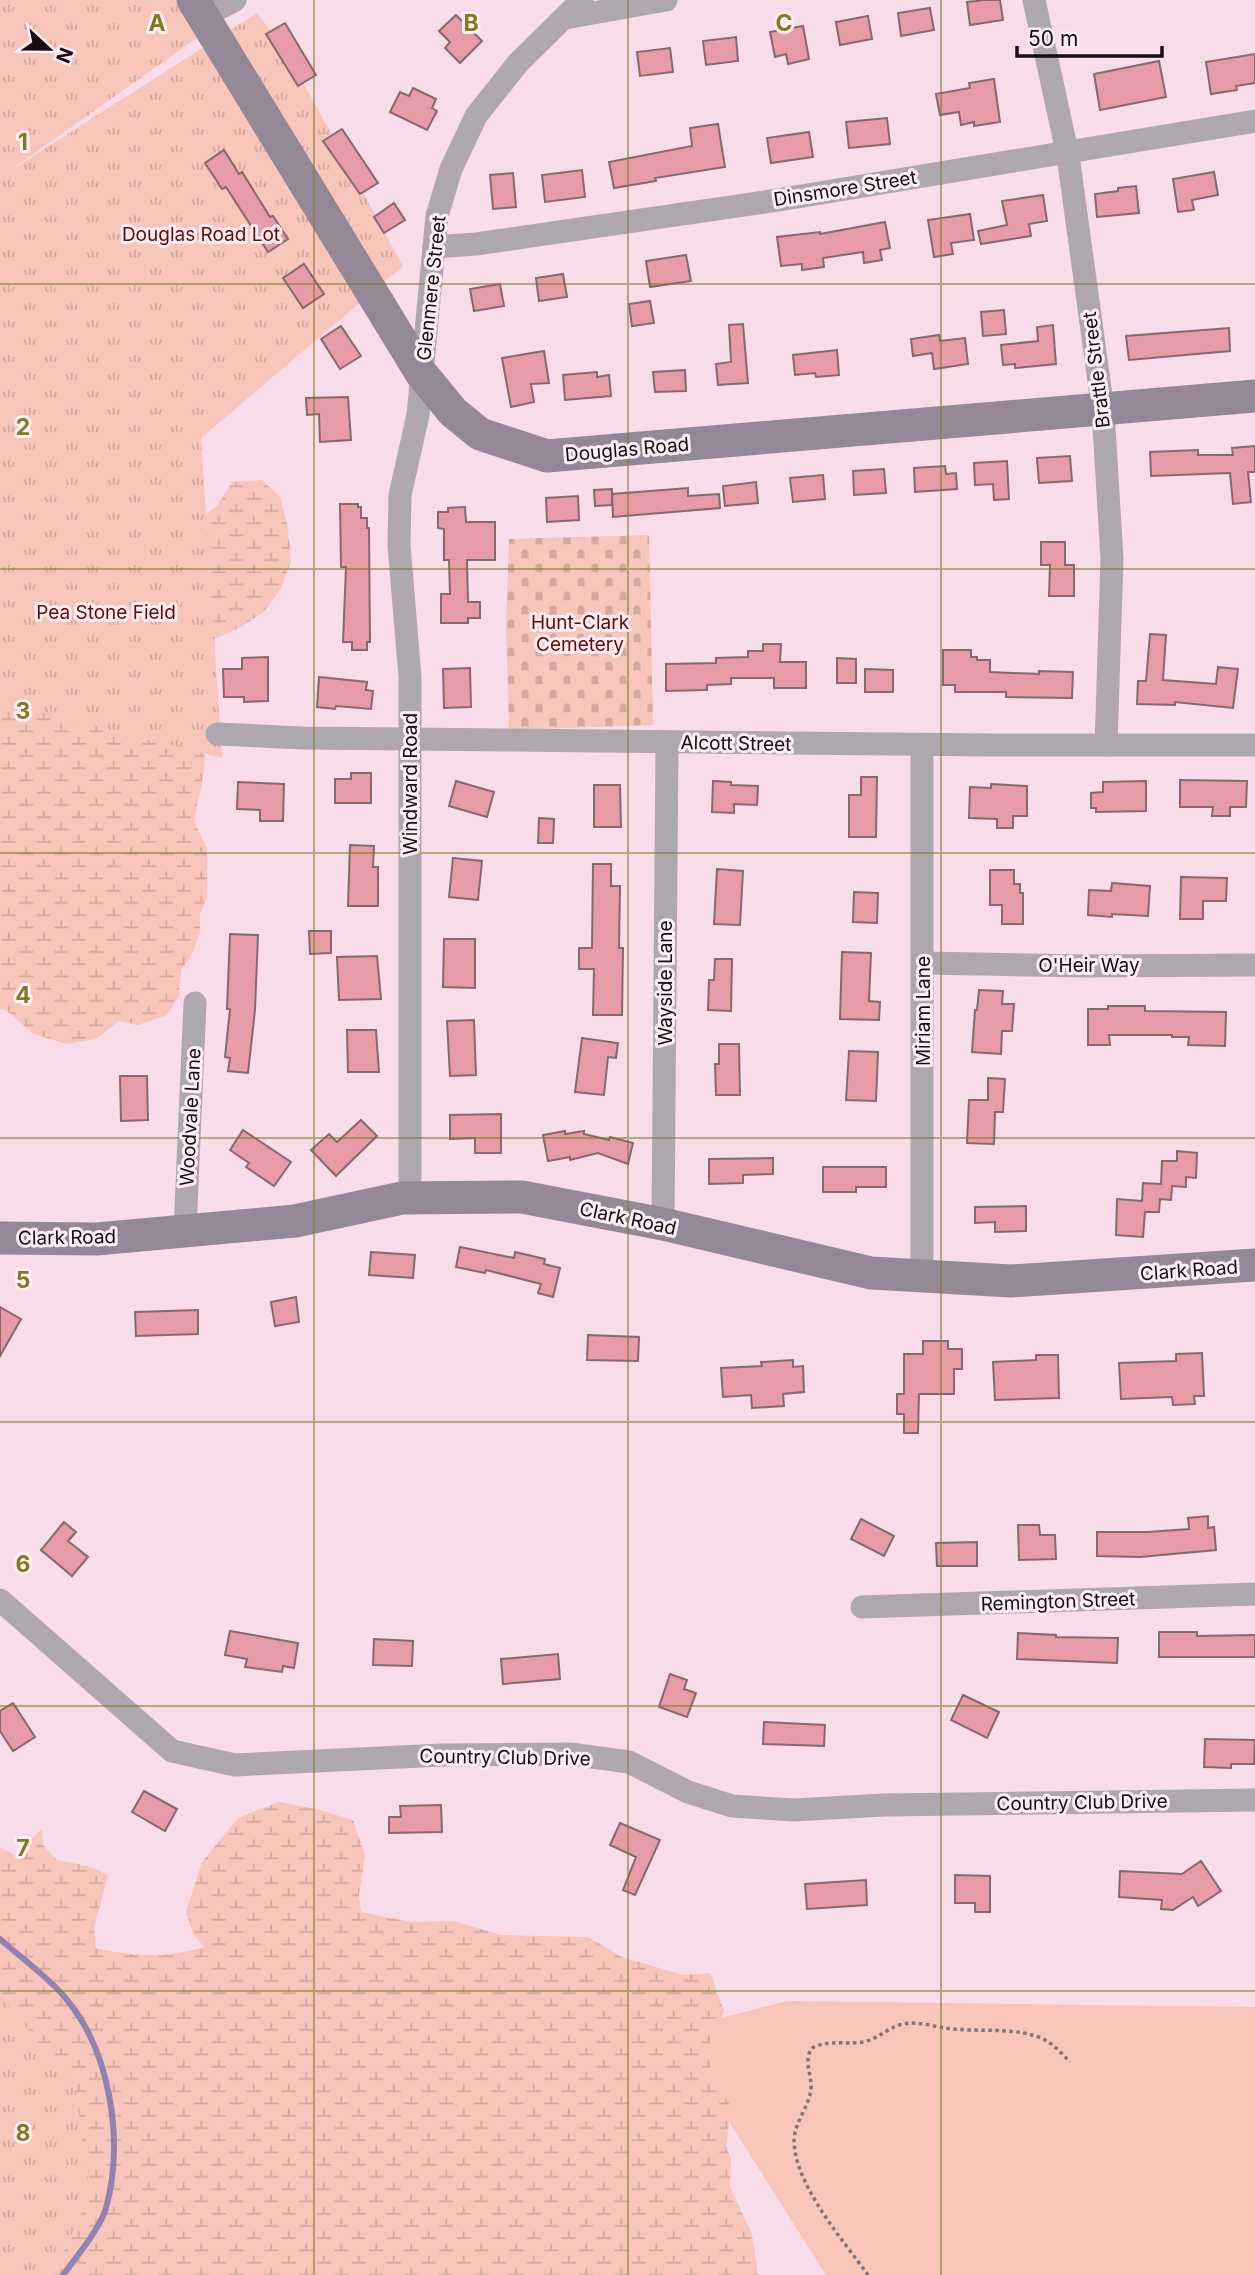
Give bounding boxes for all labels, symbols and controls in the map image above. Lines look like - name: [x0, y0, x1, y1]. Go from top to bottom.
- text: A: [148, 9, 166, 37]
- text: B: [463, 9, 479, 37]
- text: C: [775, 9, 793, 37]
- north arrow: [14, 14, 84, 84]
- scale bar: [1017, 14, 1162, 58]
- text: 50 m: [1028, 26, 1078, 51]
- text: N: [51, 44, 78, 66]
- text: 1: [18, 128, 28, 156]
- street label: Dinsmore Street: [772, 166, 918, 211]
- street label: Glenmere Street: [412, 214, 451, 362]
- park label: Douglas Road Lot: [122, 223, 280, 246]
- street label: Brattle Street: [1078, 311, 1115, 429]
- text: 2: [16, 413, 30, 441]
- street label: Douglas Road: [564, 433, 690, 466]
- park label: Pea Stone Field: [36, 601, 176, 624]
- park label: Hunt-Clark Cemetery: [531, 611, 630, 656]
- text: 3: [16, 697, 30, 725]
- street label: Windward Road: [399, 713, 422, 855]
- street label: Alcott Street: [680, 731, 792, 756]
- street label: Wayside Lane: [654, 920, 677, 1046]
- street label: O'Heir Way: [1038, 954, 1140, 977]
- street label: Miriam Lane: [912, 956, 935, 1066]
- text: 4: [15, 981, 31, 1009]
- street label: Woodvale Lane: [175, 1047, 206, 1187]
- street label: Clark Road: [577, 1197, 678, 1240]
- street label: Clark Road: [18, 1225, 116, 1250]
- street label: Clark Road: [1139, 1256, 1239, 1285]
- text: 5: [16, 1266, 30, 1294]
- text: 6: [16, 1550, 30, 1578]
- street label: Remington Street: [980, 1587, 1136, 1616]
- street label: Country Club Drive: [419, 1745, 591, 1770]
- street label: Country Club Drive: [996, 1790, 1168, 1815]
- text: 7: [16, 1834, 30, 1862]
- text: 8: [16, 2119, 30, 2147]

